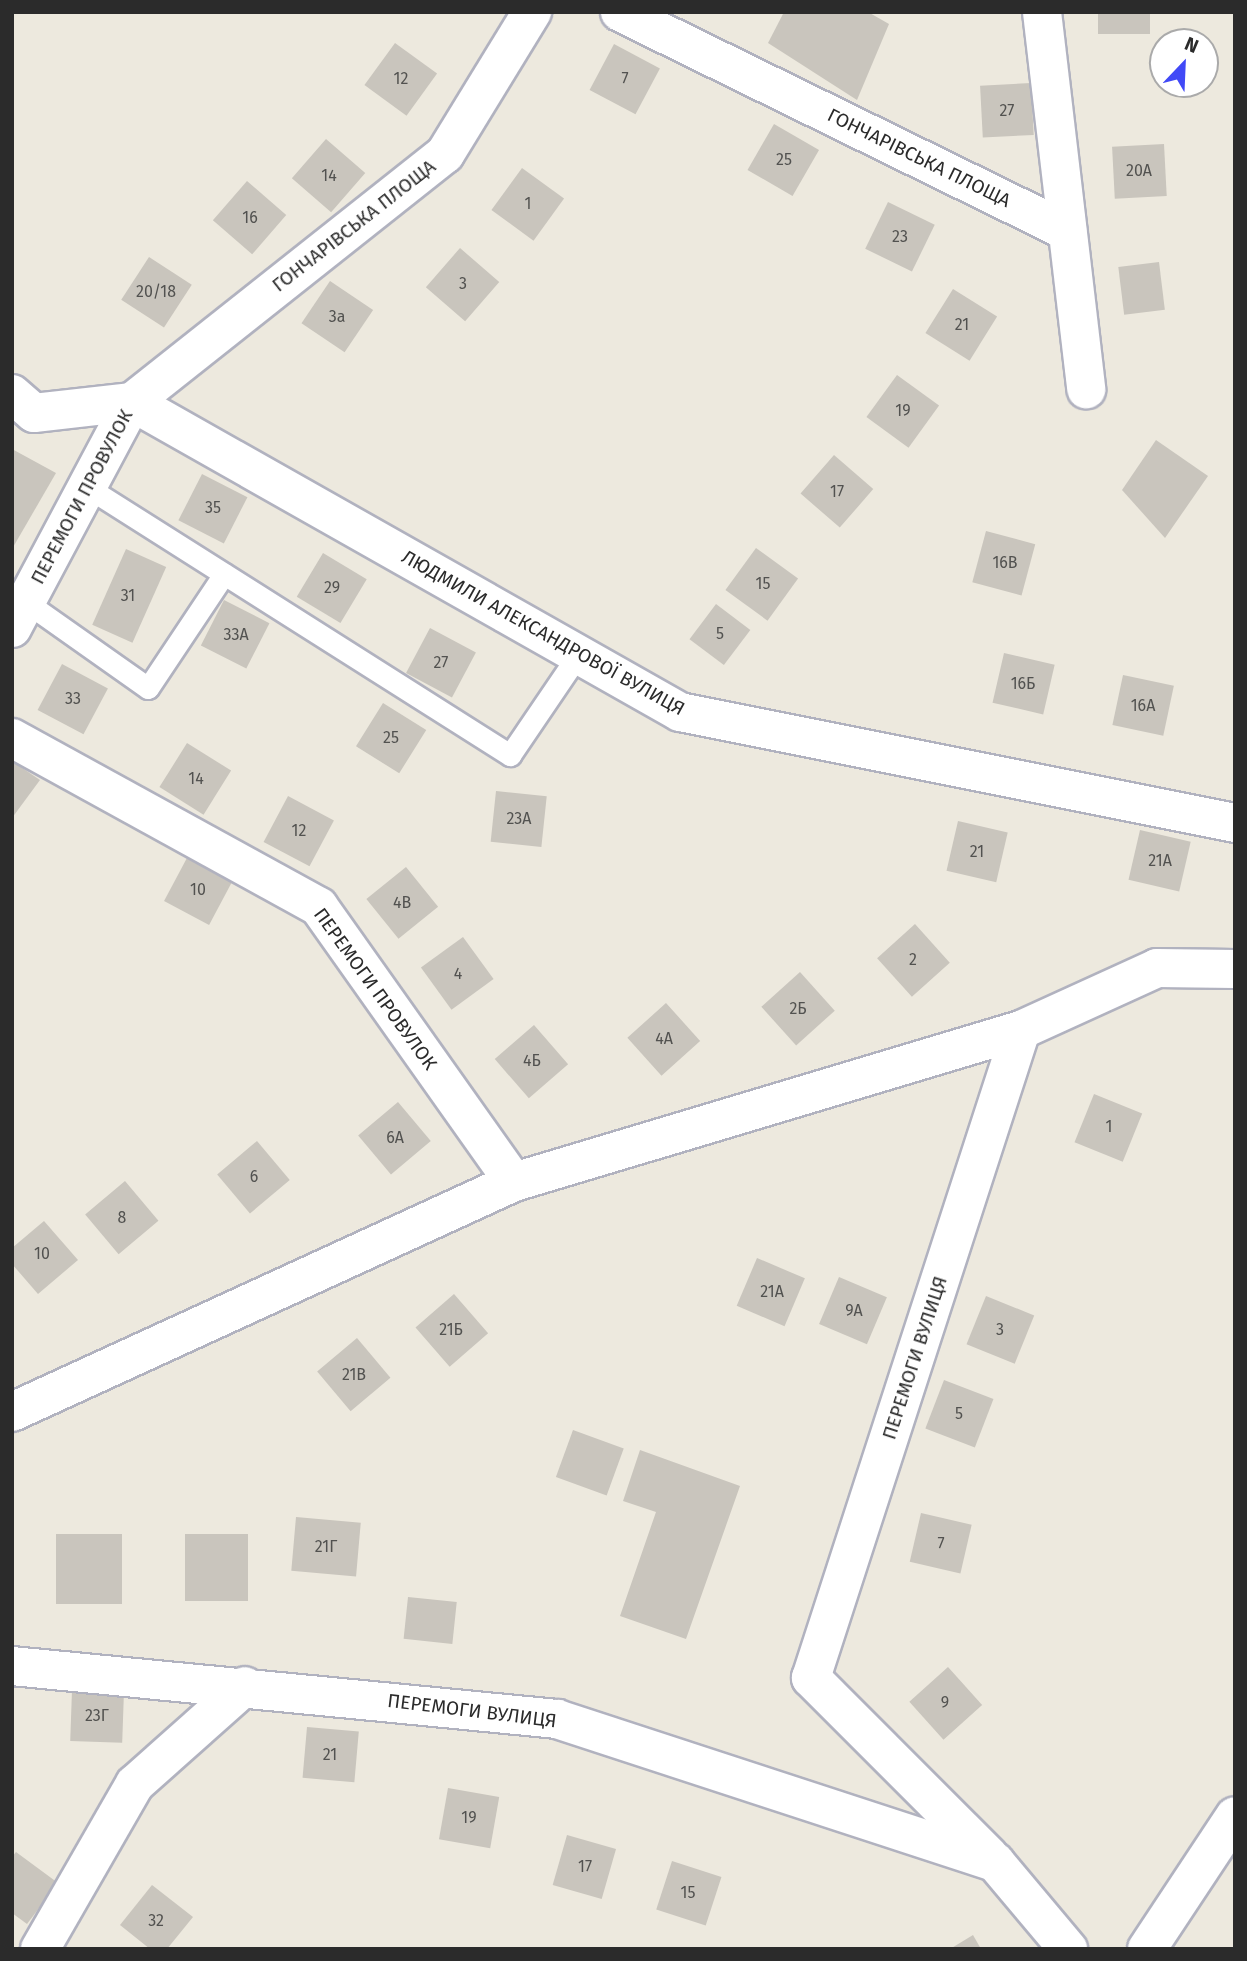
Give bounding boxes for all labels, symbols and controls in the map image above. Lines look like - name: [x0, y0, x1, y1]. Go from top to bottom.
- north arrow: [1149, 28, 1219, 98]
- text: N: [1181, 32, 1202, 58]
- house number: 12: [394, 69, 408, 89]
- house number: 7: [621, 69, 629, 89]
- house number: 27: [1000, 101, 1014, 121]
- street label: ГОНЧАРІВСЬКА ПЛОЩА: [824, 104, 1014, 212]
- house number: 25: [776, 150, 792, 170]
- street label: ГОНЧАРІВСЬКА ПЛОЩА: [268, 155, 440, 297]
- house number: 20А: [1126, 161, 1152, 181]
- house number: 14: [321, 166, 337, 186]
- house number: 1: [525, 194, 531, 214]
- house number: 16: [242, 208, 258, 228]
- house number: 23: [892, 227, 908, 247]
- house number: 3: [459, 274, 467, 294]
- house number: 20/18: [136, 282, 176, 302]
- house number: 3а: [329, 307, 345, 327]
- house number: 21: [955, 315, 969, 335]
- house number: 19: [895, 401, 911, 421]
- street label: ПЕРЕМОГИ ПРОВУЛОК: [26, 406, 138, 588]
- house number: 17: [830, 482, 844, 502]
- house number: 35: [205, 498, 221, 518]
- street label: ЛЮДМИЛИ АЛЕКСАНДРОВОЇ ВУЛИЦЯ: [398, 545, 688, 721]
- house number: 16В: [992, 553, 1018, 573]
- house number: 15: [756, 574, 770, 594]
- house number: 29: [324, 578, 340, 598]
- house number: 31: [121, 586, 135, 606]
- house number: 5: [716, 624, 724, 644]
- house number: 33А: [223, 625, 249, 645]
- house number: 27: [434, 653, 448, 673]
- house number: 16Б: [1011, 674, 1035, 694]
- house number: 33: [65, 689, 81, 709]
- house number: 16А: [1131, 696, 1155, 716]
- house number: 25: [383, 728, 399, 748]
- house number: 14: [188, 769, 204, 789]
- house number: 23А: [507, 809, 531, 829]
- house number: 12: [292, 821, 306, 841]
- house number: 21: [970, 842, 984, 862]
- house number: 21А: [1148, 851, 1172, 871]
- house number: 10: [190, 880, 206, 900]
- house number: 4В: [393, 893, 411, 913]
- street label: ПЕРЕМОГИ ПРОВУЛОК: [309, 904, 441, 1074]
- house number: 2: [909, 950, 917, 970]
- house number: 4: [454, 964, 462, 984]
- house number: 2Б: [789, 999, 807, 1019]
- house number: 4А: [655, 1029, 673, 1049]
- house number: 4Б: [523, 1051, 541, 1071]
- house number: 1: [1106, 1117, 1112, 1137]
- house number: 6А: [386, 1128, 404, 1148]
- house number: 6: [250, 1167, 258, 1187]
- house number: 8: [118, 1208, 126, 1228]
- house number: 10: [34, 1244, 50, 1264]
- street label: ПЕРЕМОГИ ВУЛИЦЯ: [878, 1274, 952, 1442]
- house number: 21А: [760, 1282, 784, 1302]
- house number: 9А: [845, 1301, 863, 1321]
- house number: 21Б: [439, 1320, 463, 1340]
- house number: 3: [996, 1320, 1004, 1340]
- house number: 21В: [342, 1365, 366, 1385]
- house number: 5: [955, 1404, 963, 1424]
- house number: 7: [937, 1534, 945, 1554]
- house number: 21Г: [315, 1537, 337, 1557]
- street label: ПЕРЕМОГИ ВУЛИЦЯ: [386, 1689, 558, 1733]
- house number: 9: [941, 1693, 949, 1713]
- house number: 23Г: [85, 1706, 109, 1726]
- house number: 21: [323, 1745, 337, 1765]
- house number: 19: [461, 1808, 477, 1828]
- house number: 17: [578, 1857, 592, 1877]
- house number: 15: [681, 1883, 695, 1903]
- house number: 32: [148, 1911, 164, 1931]

